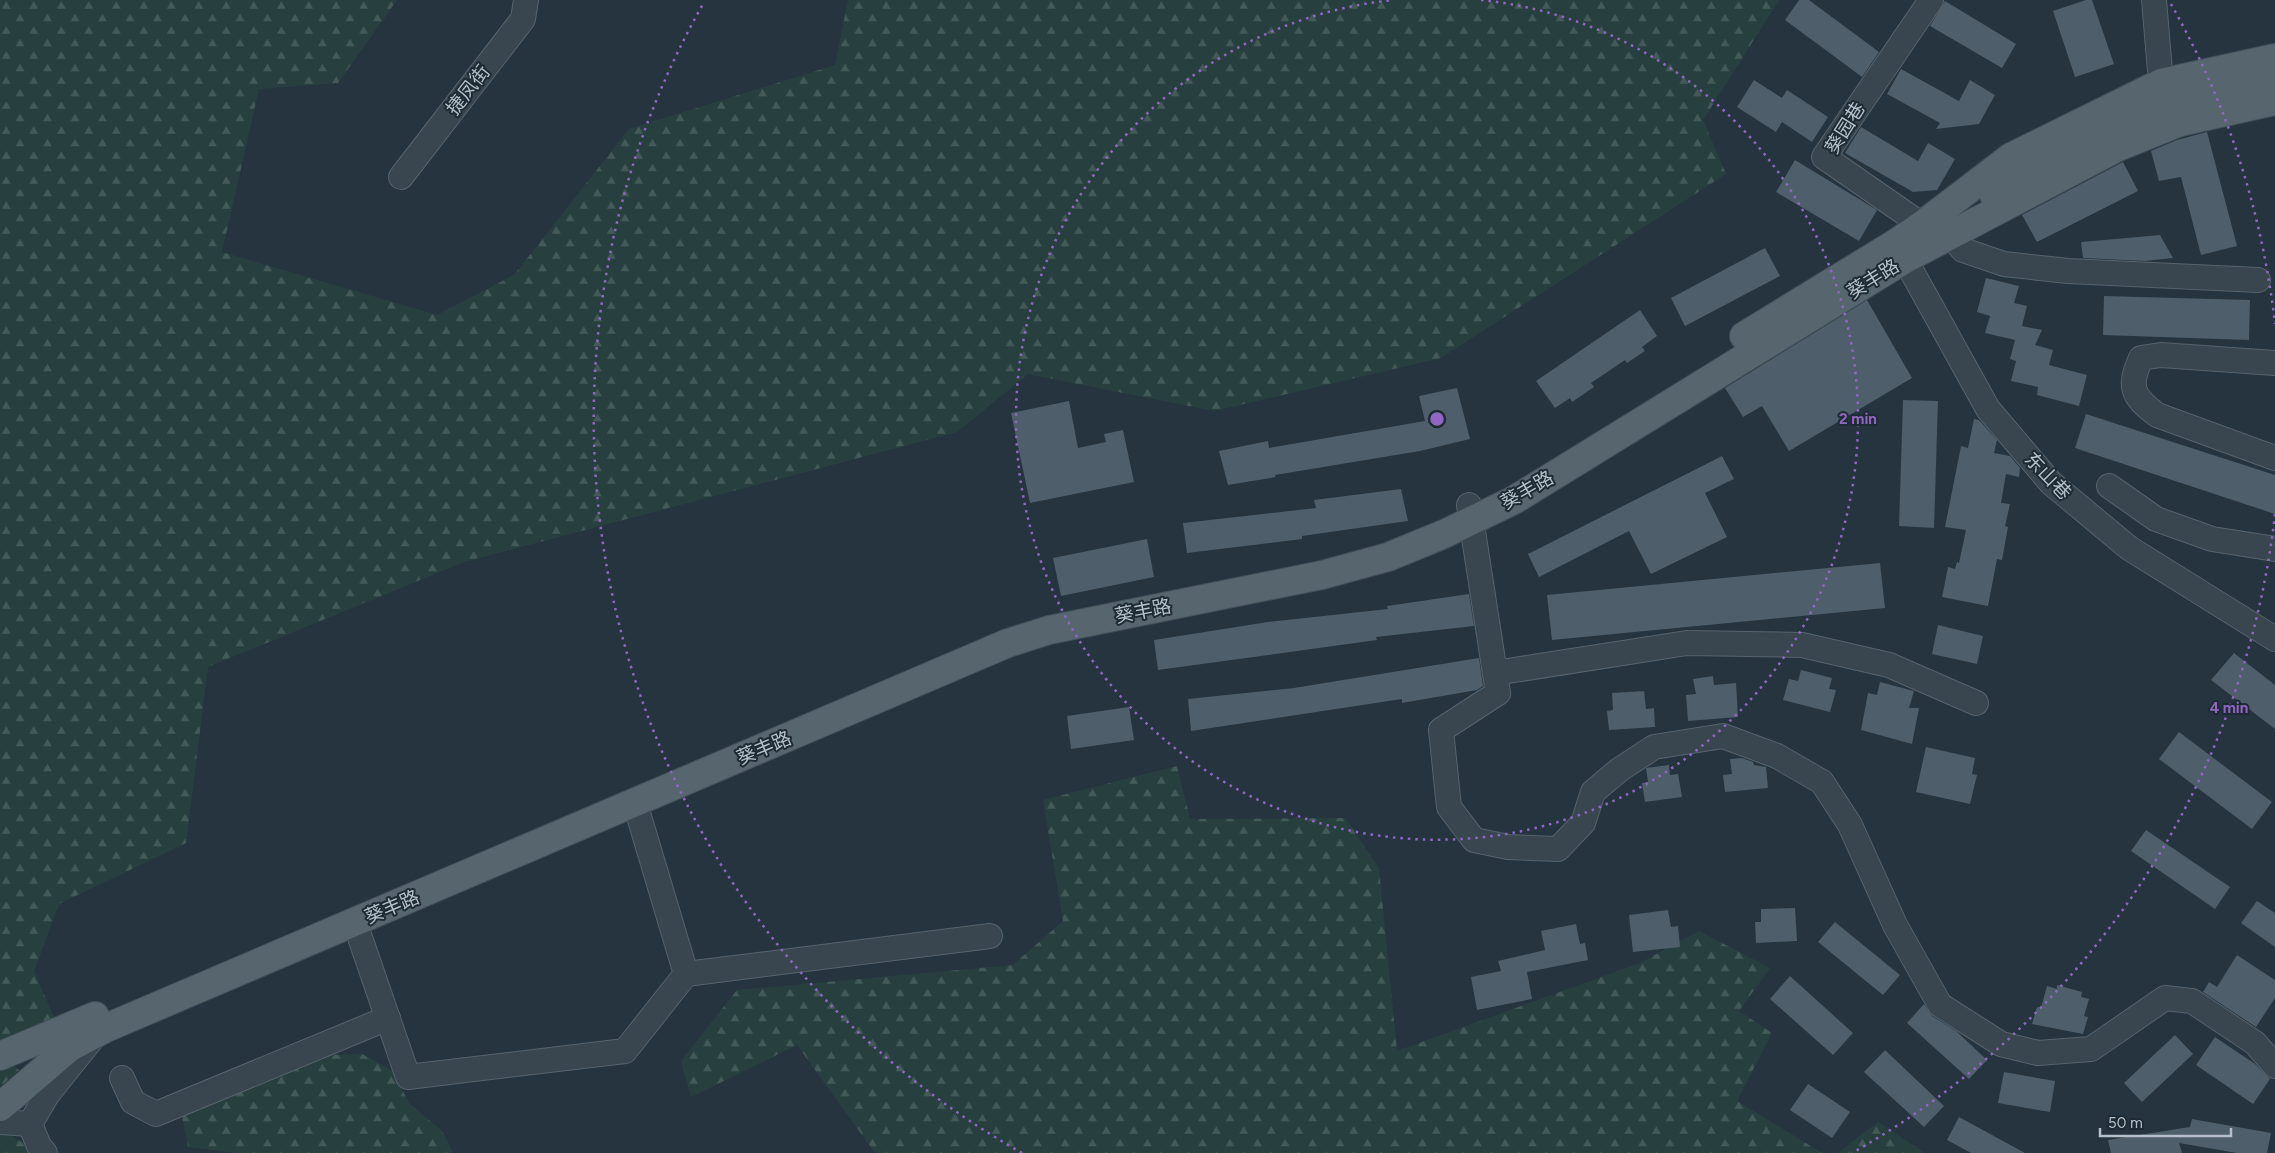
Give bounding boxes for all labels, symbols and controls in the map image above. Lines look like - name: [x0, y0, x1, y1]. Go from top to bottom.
- street label: 捷凤街: [441, 60, 495, 120]
- street label: 葵园巷: [1820, 98, 1870, 158]
- street label: 葵丰路: [1843, 254, 1903, 304]
- centre of rings: [1428, 410, 1446, 428]
- text: 2 min: [1839, 410, 1877, 428]
- street label: 东山巷: [2020, 448, 2076, 504]
- street label: 葵丰路: [1497, 466, 1557, 514]
- street label: 葵丰路: [1113, 594, 1173, 628]
- text: 4 min: [2210, 699, 2248, 717]
- street label: 葵丰路: [733, 726, 795, 770]
- street label: 葵丰路: [361, 885, 423, 929]
- scale bar: [2100, 1106, 2231, 1138]
- text: 50 m: [2108, 1114, 2143, 1132]

